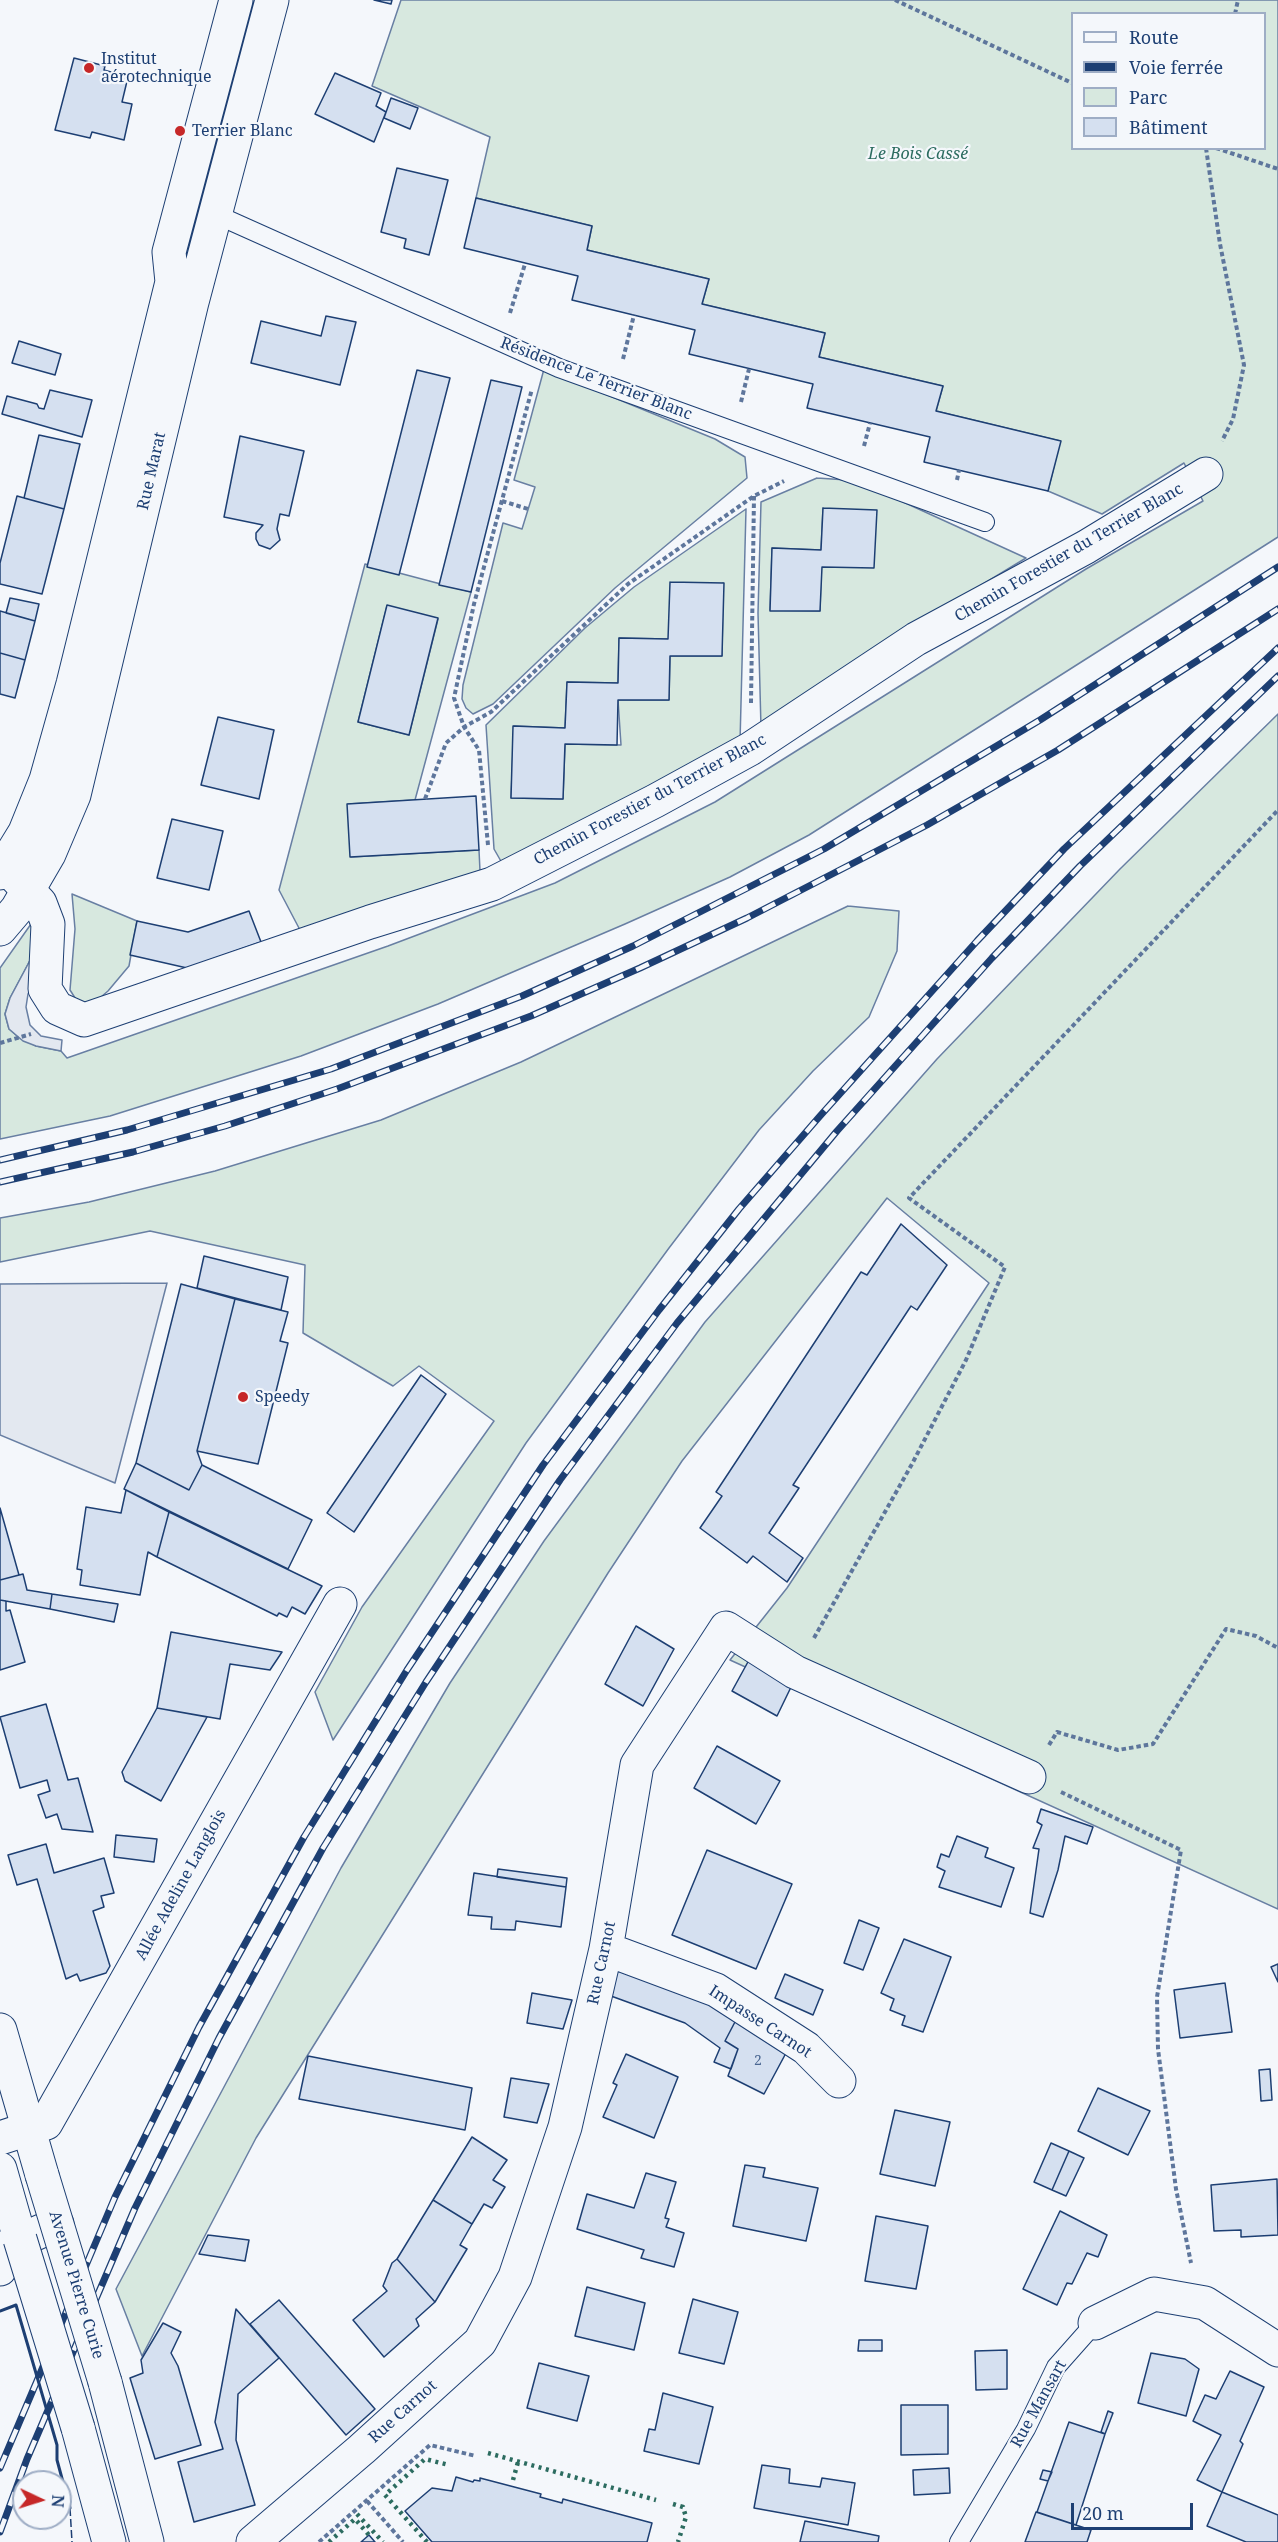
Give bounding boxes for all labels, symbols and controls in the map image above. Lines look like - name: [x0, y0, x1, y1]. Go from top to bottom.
- legend: [1071, 12, 1266, 150]
- text: Route: [1129, 25, 1179, 49]
- place label: Institut aérotechnique: [101, 49, 212, 87]
- text: Voie ferrée: [1129, 55, 1223, 79]
- marker: Institut aérotechnique: [82, 61, 96, 75]
- text: Parc: [1129, 85, 1167, 109]
- text: Bâtiment: [1129, 115, 1208, 139]
- place label: Terrier Blanc: [192, 121, 293, 141]
- marker: Terrier Blanc: [173, 124, 187, 138]
- park label: Le Bois Cassé: [868, 144, 968, 164]
- street label: Résidence Le Terrier Blanc: [497, 333, 695, 425]
- street label: Rue Marat: [134, 430, 170, 512]
- street label: Chemin Forestier du Terrier Blanc: [951, 480, 1187, 626]
- street label: Chemin Forestier du Terrier Blanc: [531, 730, 769, 870]
- place label: Speedy: [255, 1387, 310, 1407]
- marker: Speedy: [236, 1390, 250, 1404]
- street label: Allée Adeline Langlois: [132, 1806, 230, 1964]
- street label: Rue Carnot: [584, 1919, 620, 2007]
- street label: Impasse Carnot: [705, 1982, 815, 2062]
- house number: 2: [754, 2053, 762, 2069]
- street label: Avenue Pierre Curie: [44, 2209, 108, 2361]
- street label: Rue Mansart: [1007, 2357, 1071, 2451]
- street label: Rue Carnot: [365, 2376, 441, 2448]
- north arrow: [12, 2470, 72, 2530]
- scale bar: [1074, 2491, 1196, 2529]
- text: N: [47, 2494, 69, 2508]
- text: 20 m: [1082, 2501, 1124, 2525]

